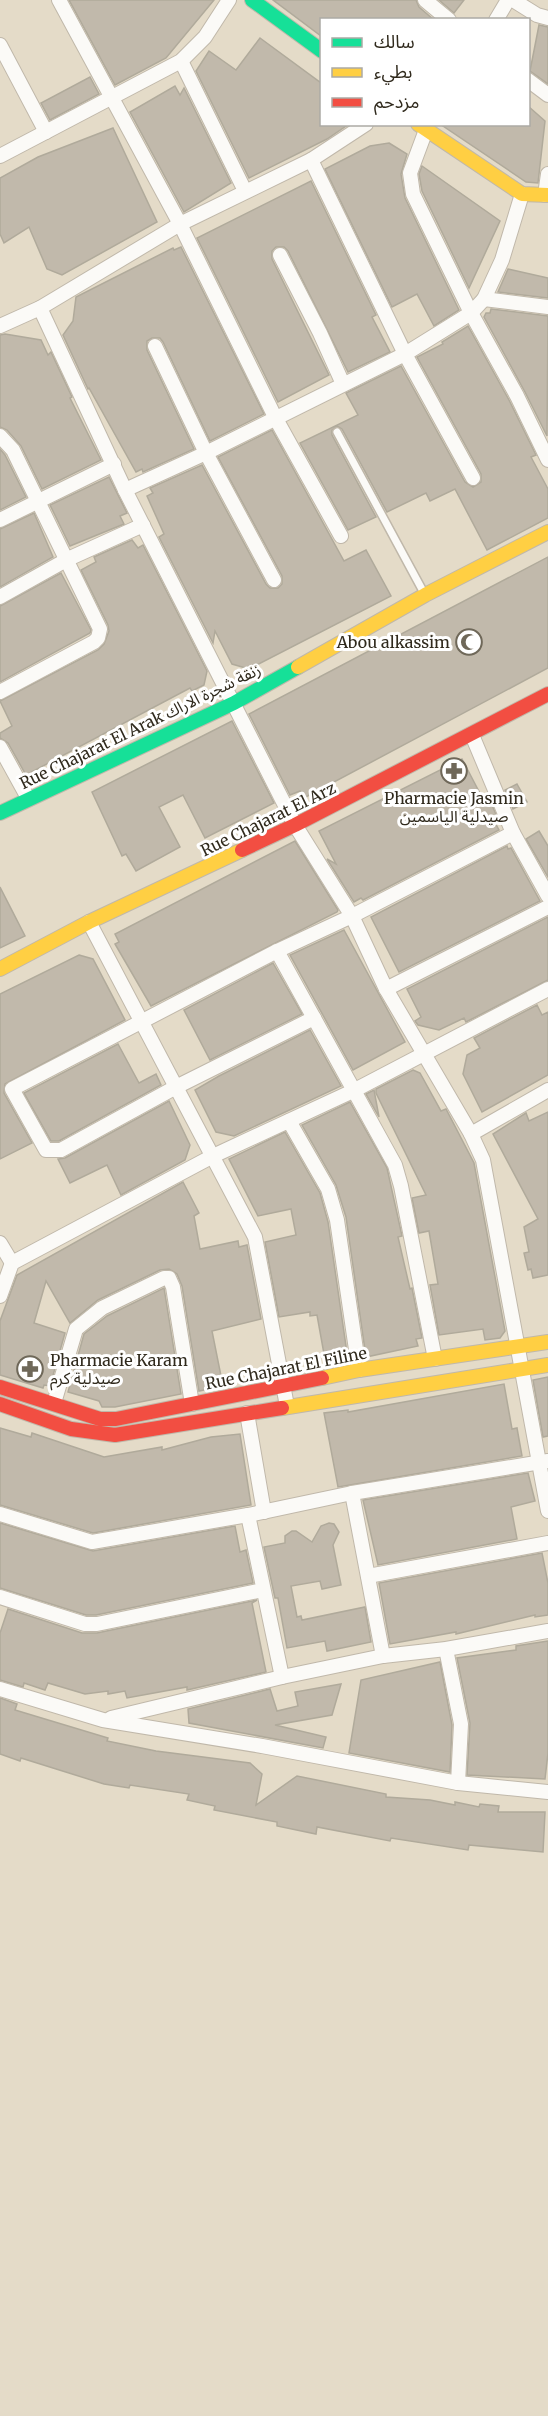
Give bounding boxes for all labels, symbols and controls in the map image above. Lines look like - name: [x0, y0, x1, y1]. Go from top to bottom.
- legend: [320, 18, 530, 126]
- text: سالك: [374, 30, 415, 53]
- text: بطيء: [374, 60, 412, 85]
- text: مزدحم: [374, 90, 419, 115]
- mosque icon: Abou alkassim: [454, 627, 484, 657]
- place label: Abou alkassim: [336, 632, 450, 652]
- street label: Rue Chajarat El Arak زنقة شجرة الاراك: [16, 659, 264, 793]
- pharmacy icon: Pharmacie Jasmin صيدلية الياسمين: [439, 756, 469, 786]
- street label: Rue Chajarat El Arz: [197, 778, 339, 860]
- place label: Pharmacie Jasmin صيدلية الياسمين: [384, 788, 524, 826]
- street label: Rue Chajarat El Filine: [203, 1343, 369, 1393]
- place label: Pharmacie Karam صيدلية كرم: [50, 1350, 188, 1391]
- pharmacy icon: Pharmacie Karam صيدلية كرم: [15, 1354, 45, 1384]

